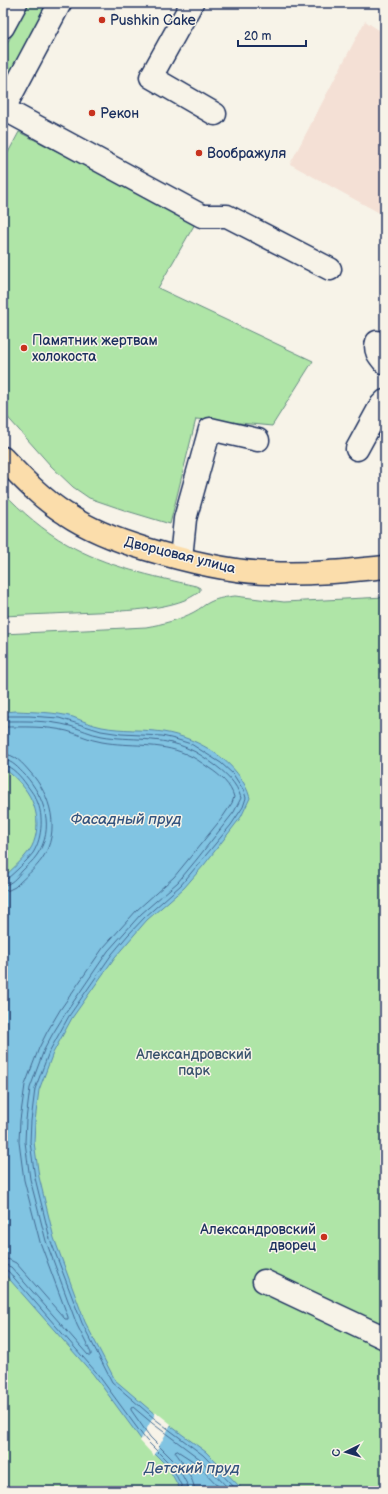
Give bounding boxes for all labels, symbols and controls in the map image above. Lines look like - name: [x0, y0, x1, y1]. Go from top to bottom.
- place label: Pushkin Cake: [110, 12, 196, 29]
- marker: Pushkin Cake: [97, 15, 107, 25]
- scale bar: [238, 22, 306, 48]
- text: 20 m: [244, 29, 271, 44]
- place label: Рекон: [100, 105, 139, 122]
- marker: Рекон: [87, 108, 97, 118]
- place label: Воображуля: [207, 145, 286, 162]
- marker: Воображуля: [194, 148, 204, 158]
- place label: Памятник жертвам холокоста: [32, 332, 158, 365]
- marker: Памятник жертвам холокоста: [19, 343, 29, 353]
- street label: Дворцовая улица: [123, 533, 238, 577]
- water label: Фасадный пруд: [71, 810, 181, 829]
- park label: Александровский парк: [135, 1046, 252, 1079]
- place label: Александровский дворец: [199, 1221, 316, 1254]
- marker: Александровский дворец: [319, 1232, 329, 1242]
- north arrow: [326, 1432, 366, 1472]
- text: С: [330, 1448, 343, 1457]
- water label: Детский пруд: [143, 1459, 240, 1478]

